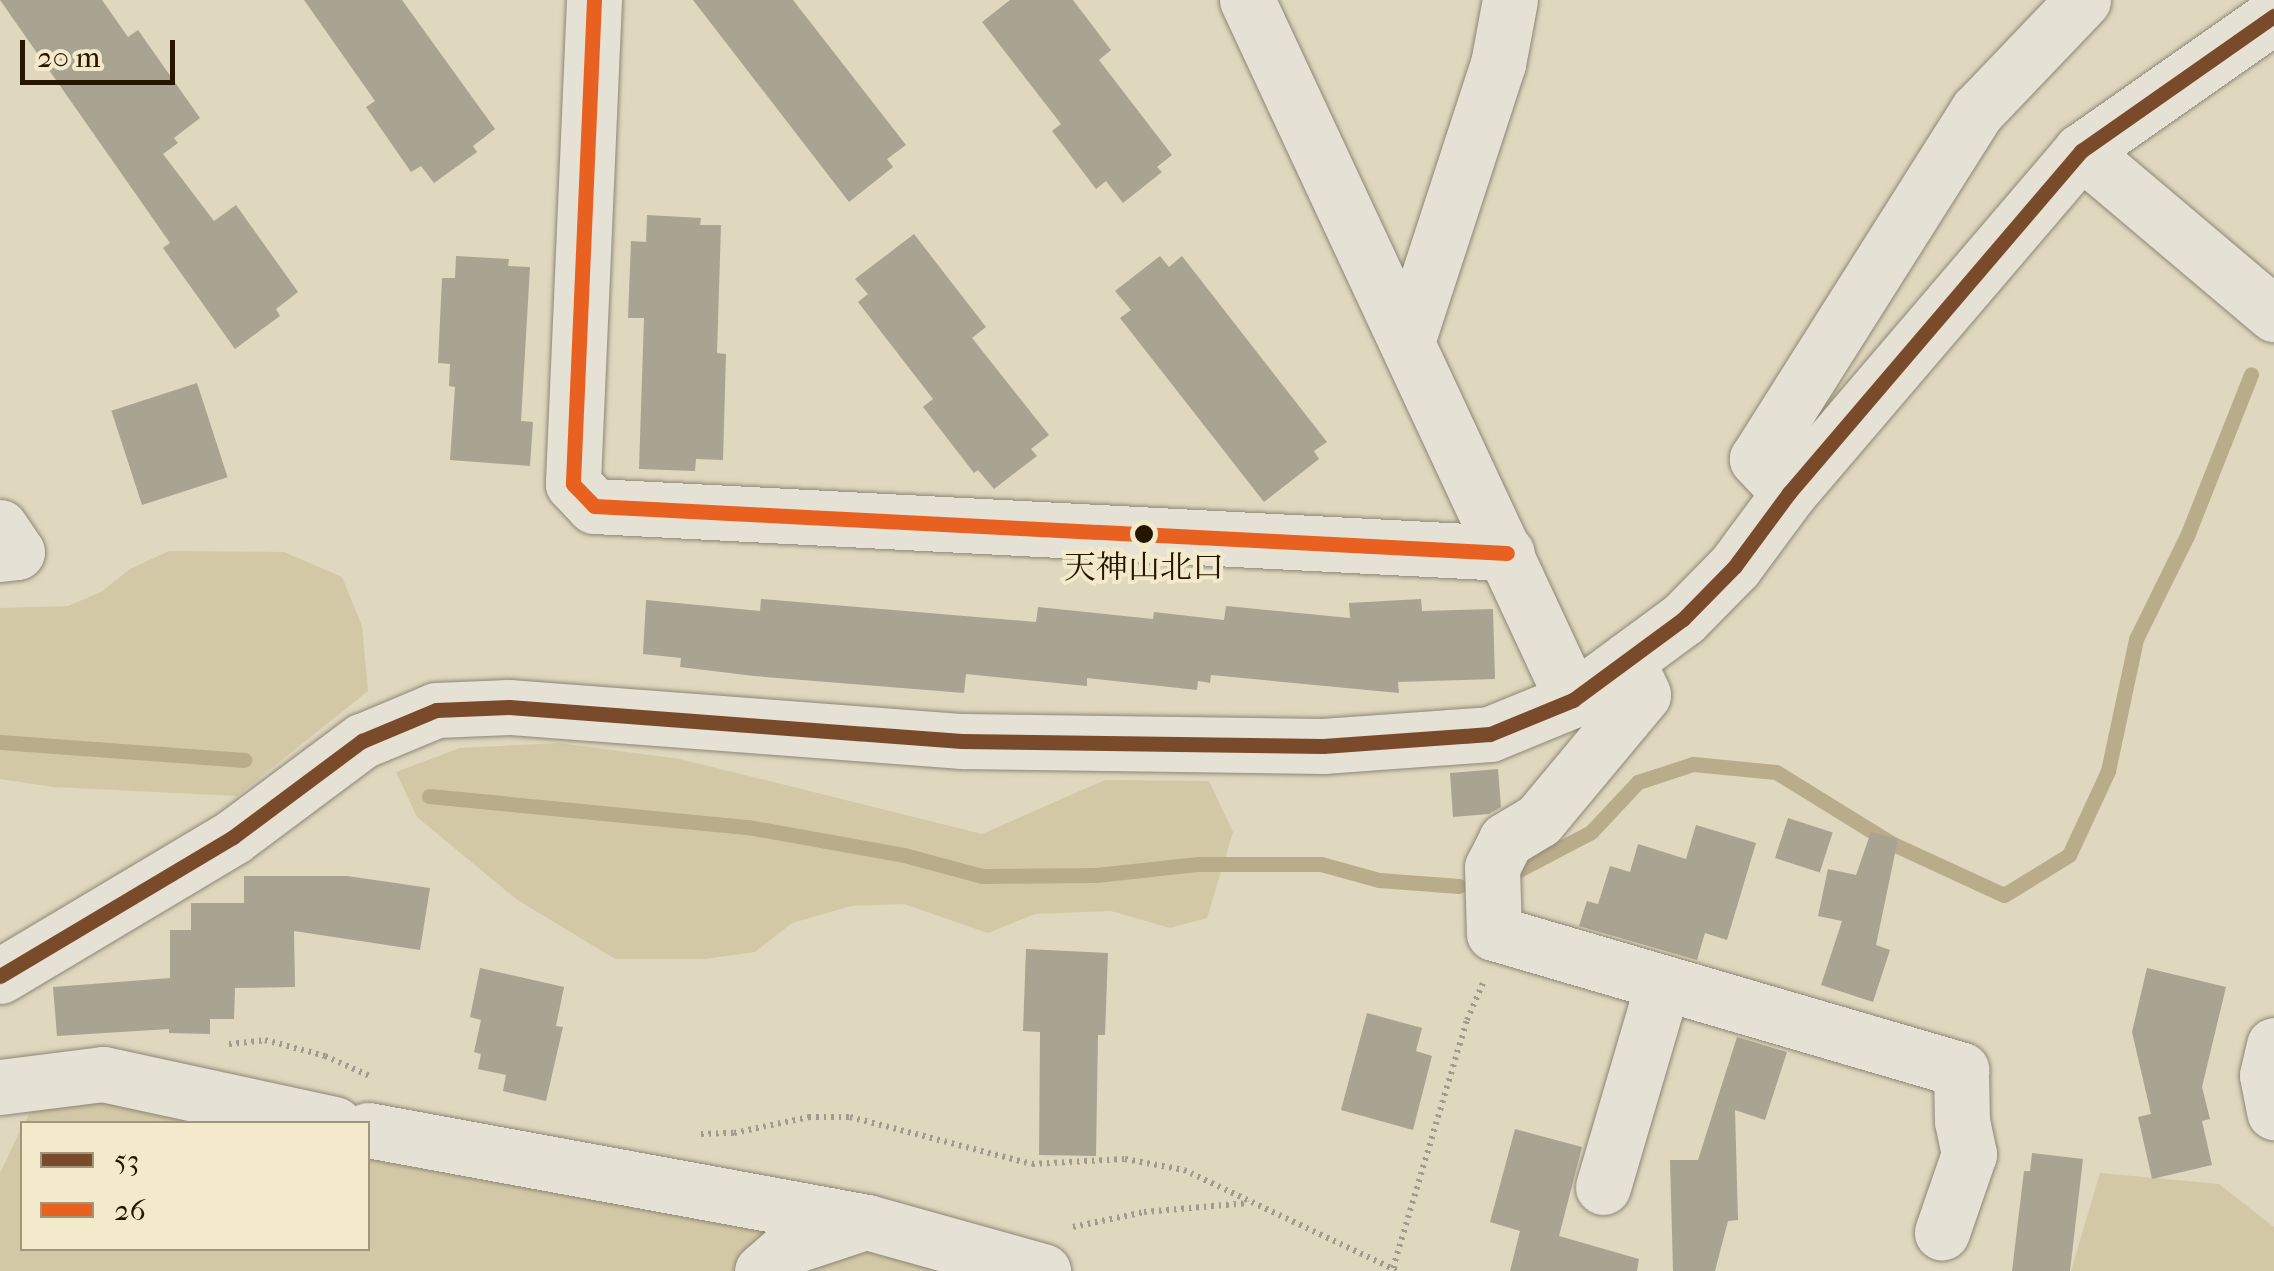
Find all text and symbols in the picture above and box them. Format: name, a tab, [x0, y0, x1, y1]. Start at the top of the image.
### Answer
scale bar	[25, 20, 180, 82]
text: 20 m	[37, 40, 100, 75]
marker: 天神山北口	[1134, 524, 1154, 544]
place label: 天神山北口	[1064, 549, 1224, 587]
legend	[20, 1121, 370, 1251]
text: 53	[114, 1143, 139, 1178]
text: 26	[114, 1193, 146, 1228]

